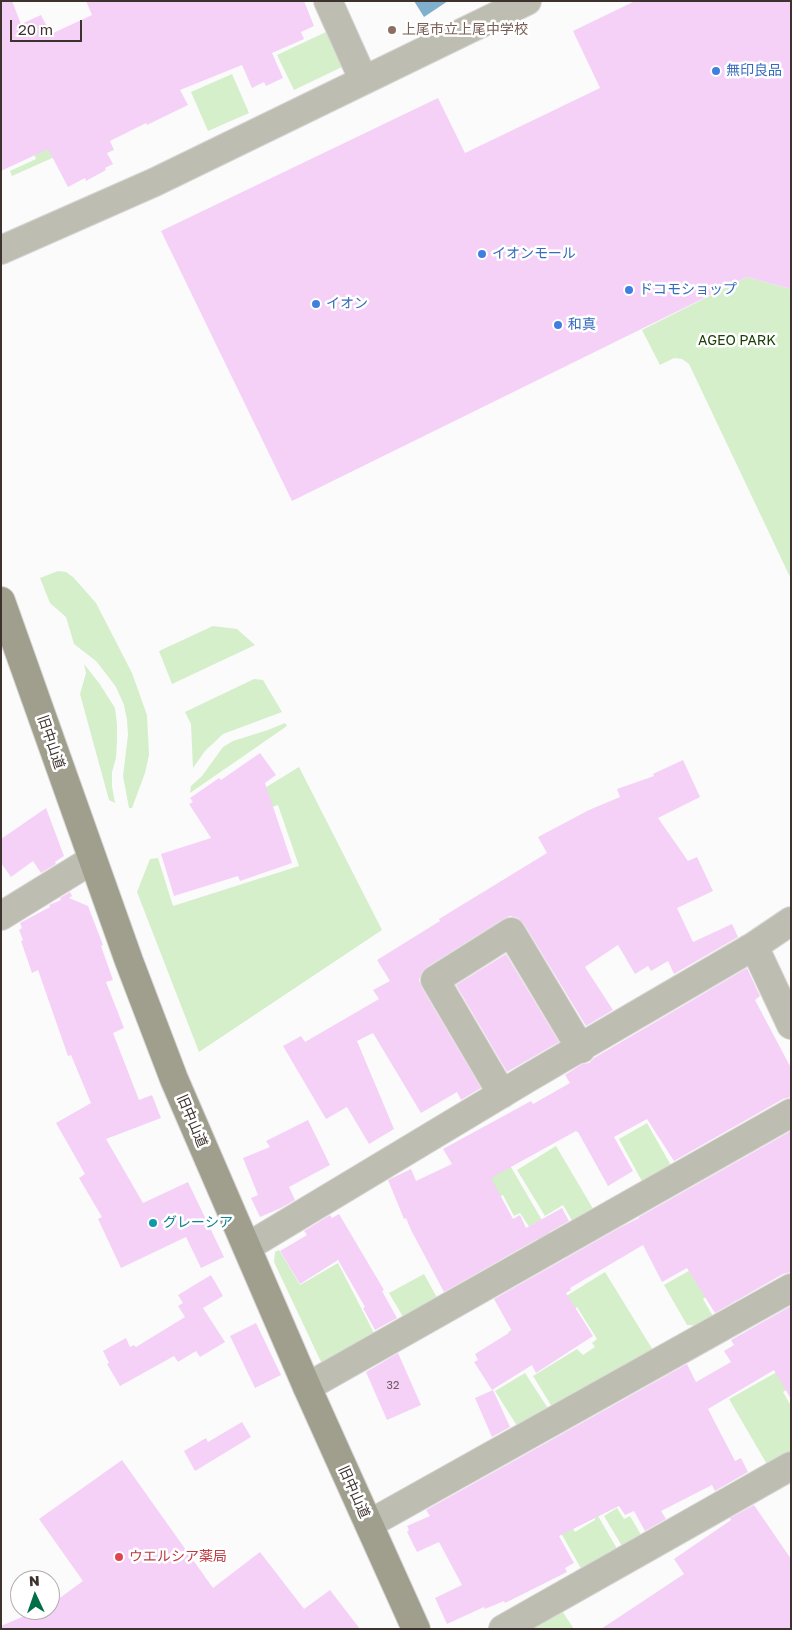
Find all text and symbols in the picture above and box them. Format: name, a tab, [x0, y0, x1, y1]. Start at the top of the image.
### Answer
scale bar	[12, 10, 85, 42]
text: 20 m	[18, 20, 53, 38]
place label: 上尾市立上尾中学校	[402, 22, 528, 38]
marker: 上尾市立上尾中学校	[386, 24, 398, 36]
place label: 無印良品	[726, 63, 782, 79]
marker: 無印良品	[710, 65, 722, 77]
place label: イオンモール	[492, 246, 576, 262]
marker: イオンモール	[476, 248, 488, 260]
place label: ドコモショップ	[639, 282, 737, 298]
marker: ドコモショップ	[623, 284, 635, 296]
place label: イオン	[326, 296, 368, 312]
marker: イオン	[310, 298, 322, 310]
place label: 和真	[568, 317, 596, 333]
marker: 和真	[552, 319, 564, 331]
park label: AGEO PARK	[698, 333, 776, 349]
street label: 旧中山道	[34, 713, 68, 771]
street label: 旧中山道	[173, 1092, 211, 1150]
place label: グレーシア	[163, 1215, 233, 1231]
marker: グレーシア	[147, 1217, 159, 1229]
house number: 32	[387, 1379, 399, 1393]
street label: 旧中山道	[335, 1463, 373, 1521]
place label: ウエルシア薬局	[129, 1549, 227, 1565]
marker: ウエルシア薬局	[113, 1551, 125, 1563]
north arrow	[10, 1570, 60, 1620]
text: N	[28, 1572, 40, 1589]

